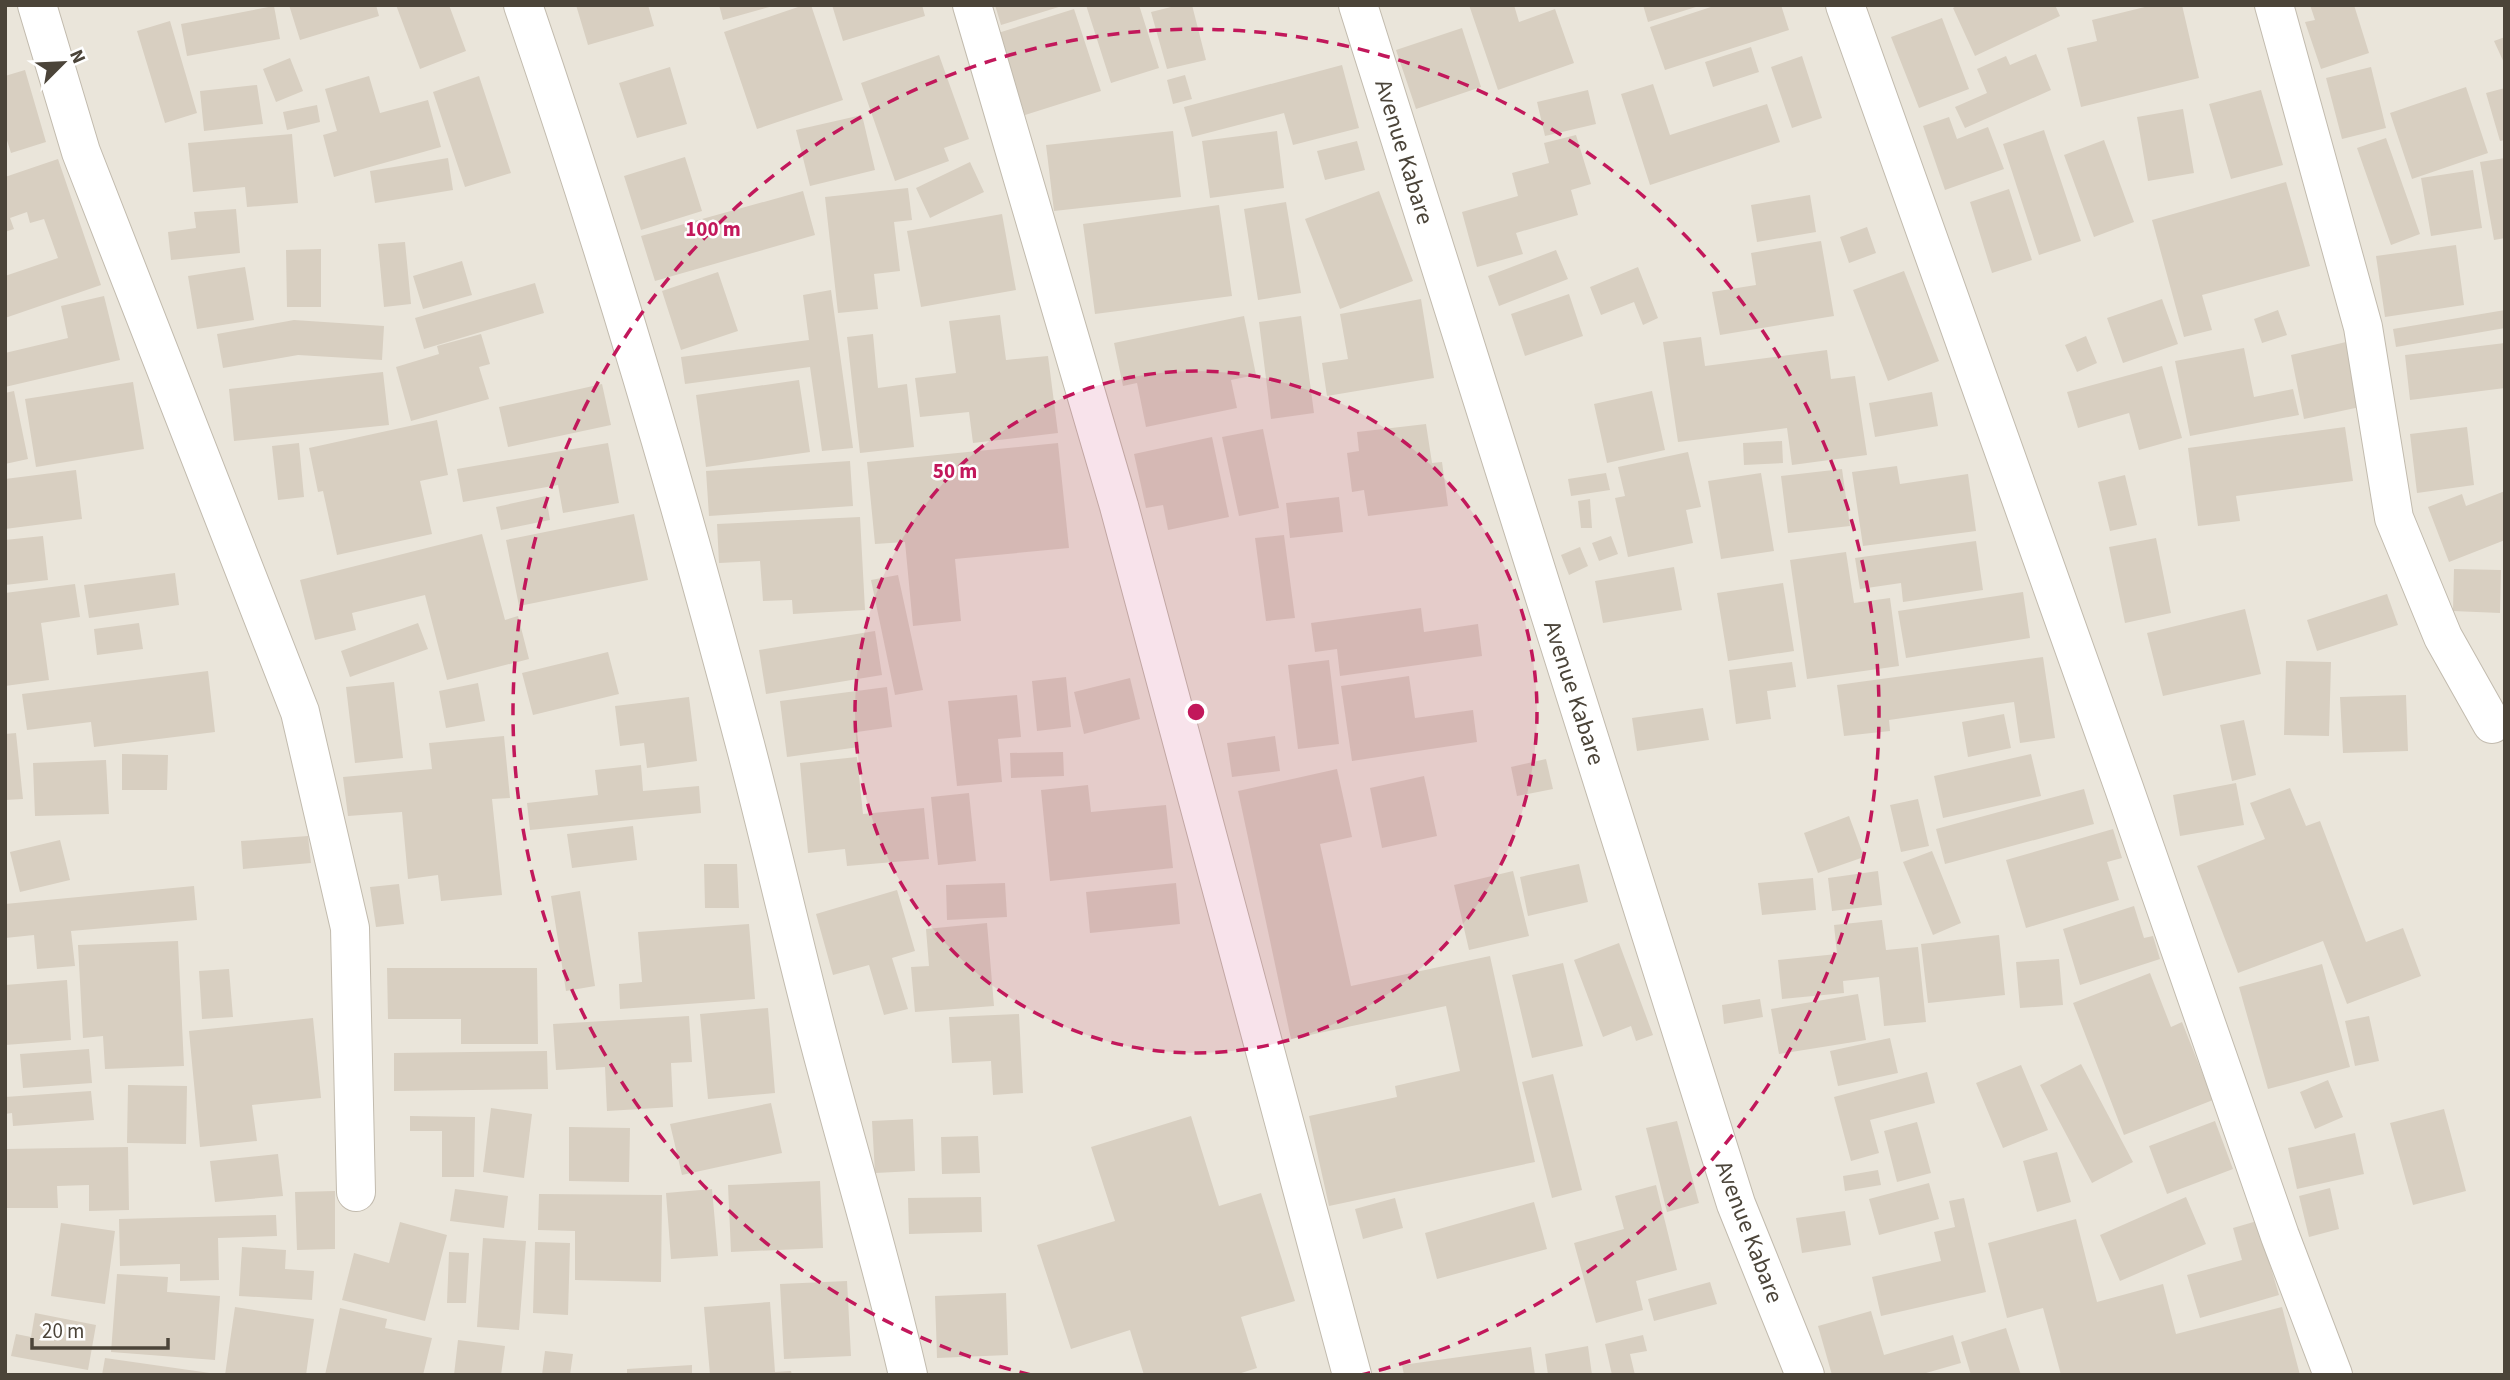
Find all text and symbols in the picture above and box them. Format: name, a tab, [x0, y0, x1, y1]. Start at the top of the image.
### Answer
north arrow	[28, 28, 98, 98]
text: N	[62, 45, 92, 68]
street label: Avenue Kabare	[1365, 75, 1443, 229]
text: 100 m	[685, 214, 741, 244]
text: 50 m	[933, 456, 977, 486]
street label: Avenue Kabare	[1534, 616, 1614, 770]
centre of rings	[1184, 700, 1208, 724]
street label: Avenue Kabare	[1706, 1156, 1792, 1308]
scale bar	[32, 1306, 168, 1350]
text: 20 m	[42, 1316, 84, 1346]

